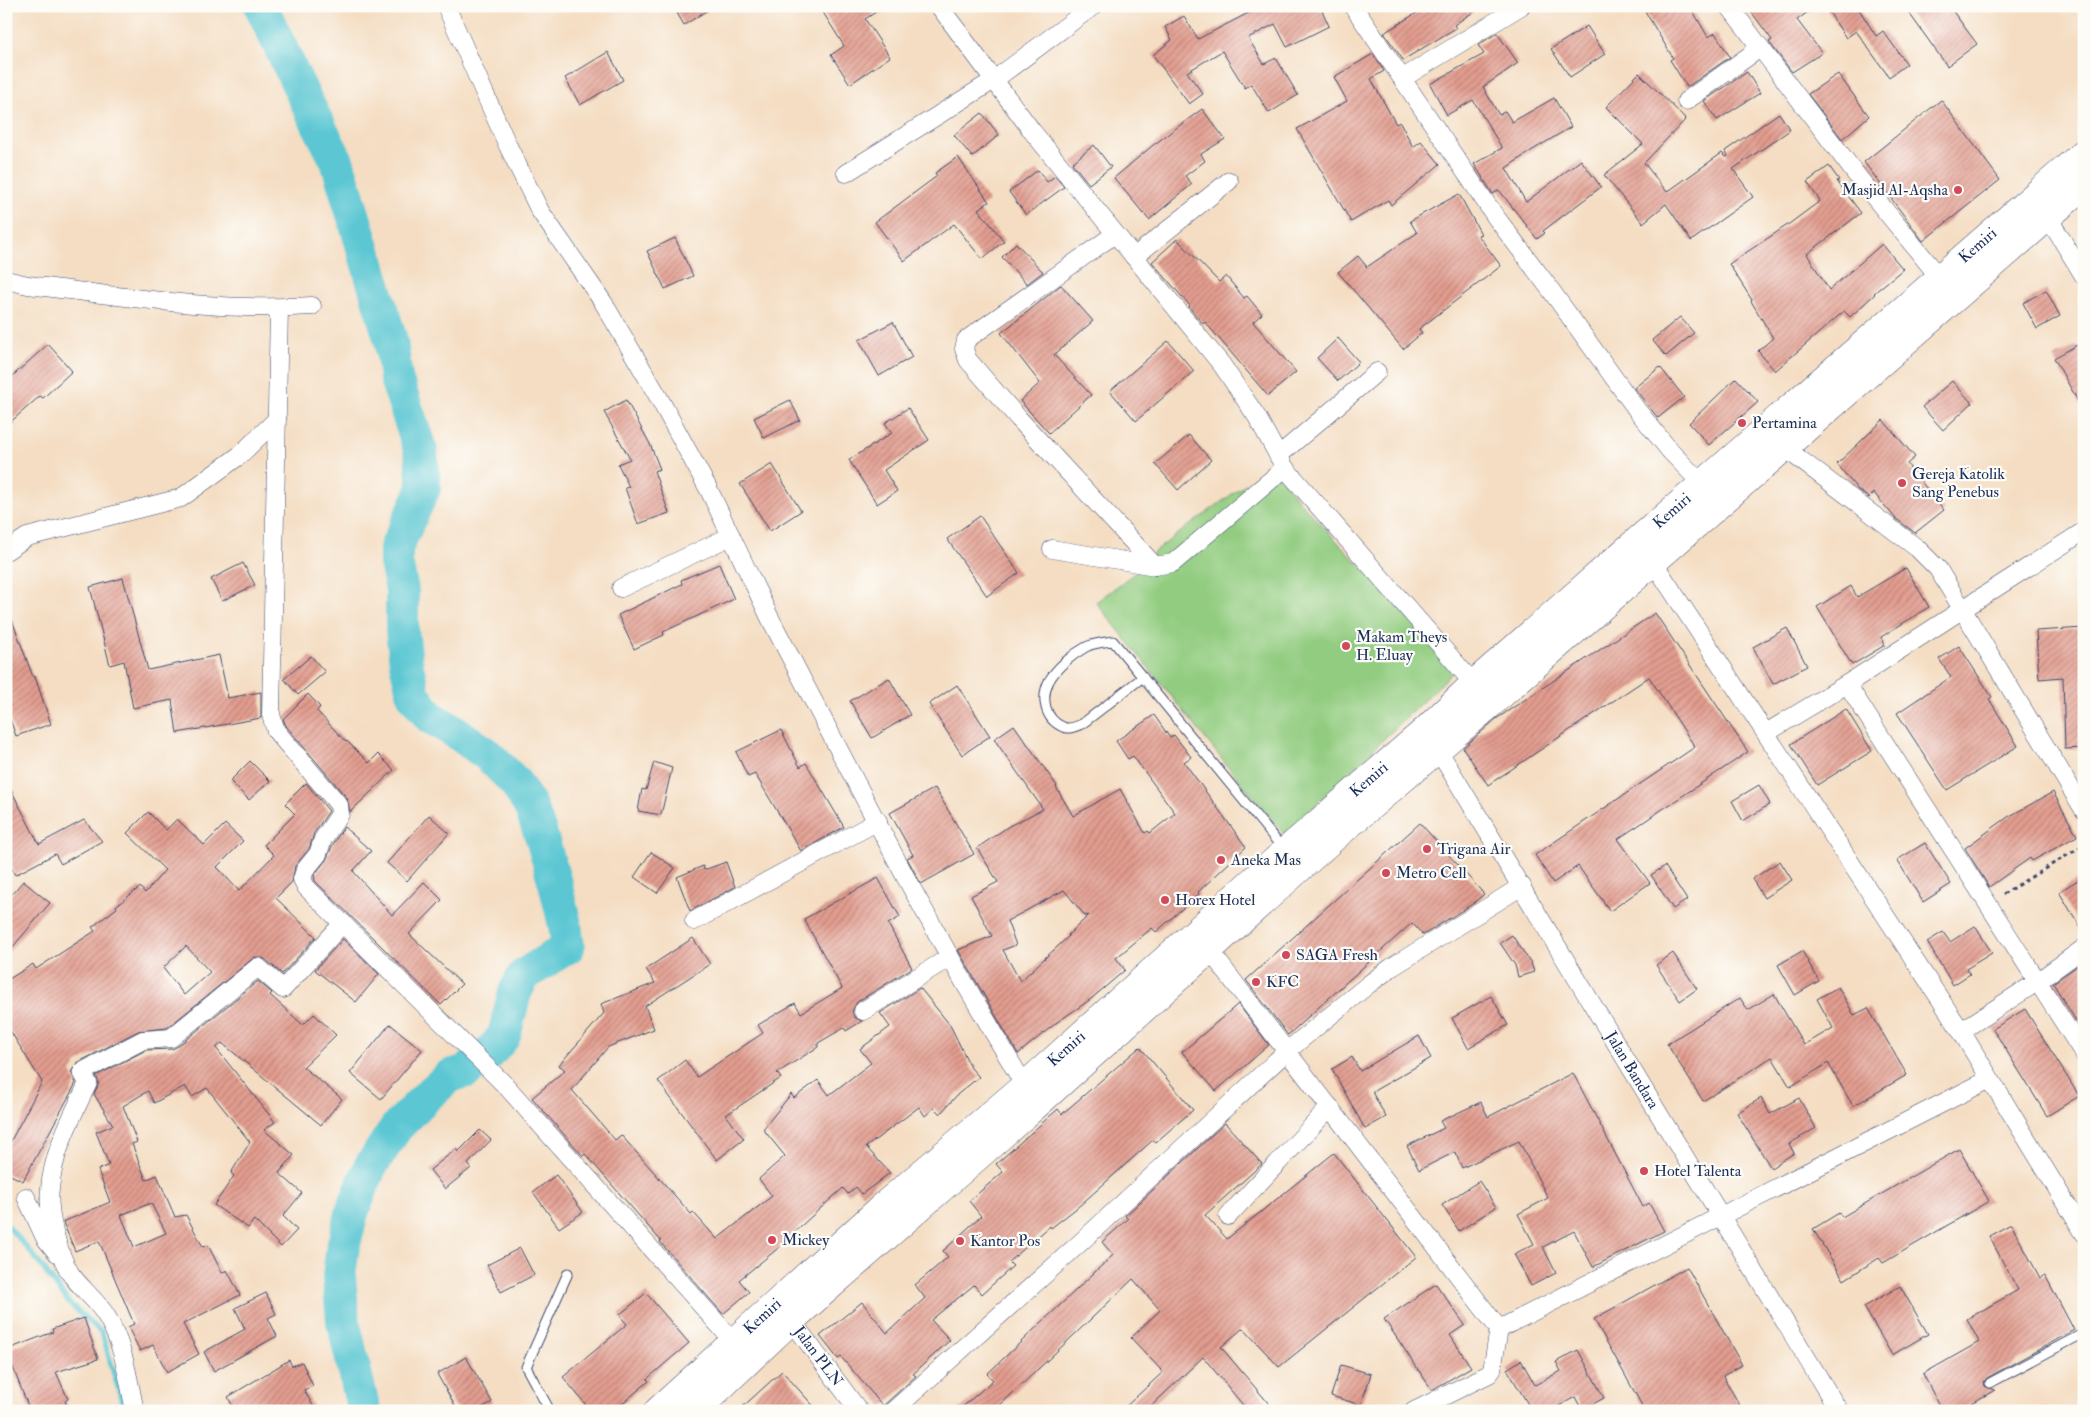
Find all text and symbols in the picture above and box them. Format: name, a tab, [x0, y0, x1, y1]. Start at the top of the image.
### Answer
place label: Masjid Al-Aqsha	[1842, 180, 1948, 200]
marker: Masjid Al-Aqsha	[1952, 184, 1964, 196]
street label: Kemiri	[1954, 223, 2001, 267]
place label: Pertamina	[1752, 413, 1817, 433]
marker: Pertamina	[1736, 417, 1748, 429]
place label: Gereja Katolik Sang Penebus	[1912, 464, 2005, 502]
marker: Gereja Katolik Sang Penebus	[1896, 477, 1908, 489]
street label: Kemiri	[1649, 489, 1695, 533]
place label: Makam Theys H. Eluay	[1356, 627, 1447, 665]
marker: Makam Theys H. Eluay	[1340, 640, 1352, 652]
street label: Kemiri	[1345, 757, 1392, 802]
place label: Trigana Air	[1437, 839, 1510, 859]
marker: Trigana Air	[1421, 843, 1433, 855]
place label: Aneka Mas	[1230, 850, 1301, 870]
marker: Aneka Mas	[1215, 854, 1227, 866]
place label: Metro Cell	[1396, 863, 1467, 883]
marker: Metro Cell	[1380, 867, 1392, 879]
place label: Horex Hotel	[1175, 890, 1255, 910]
marker: Horex Hotel	[1159, 894, 1171, 906]
place label: SAGA Fresh	[1296, 945, 1378, 965]
marker: SAGA Fresh	[1280, 949, 1292, 961]
place label: KFC	[1266, 972, 1299, 992]
marker: KFC	[1250, 976, 1262, 988]
street label: Kemiri	[1043, 1026, 1090, 1071]
street label: Jalan Bandara	[1600, 1027, 1664, 1113]
place label: Hotel Talenta	[1654, 1161, 1742, 1181]
marker: Hotel Talenta	[1638, 1165, 1650, 1177]
place label: Mickey	[782, 1230, 830, 1250]
place label: Kantor Pos	[970, 1231, 1040, 1251]
marker: Mickey	[766, 1234, 778, 1246]
marker: Kantor Pos	[954, 1235, 966, 1247]
street label: Kemiri	[739, 1294, 786, 1339]
street label: Jalan PLN	[788, 1321, 848, 1391]

